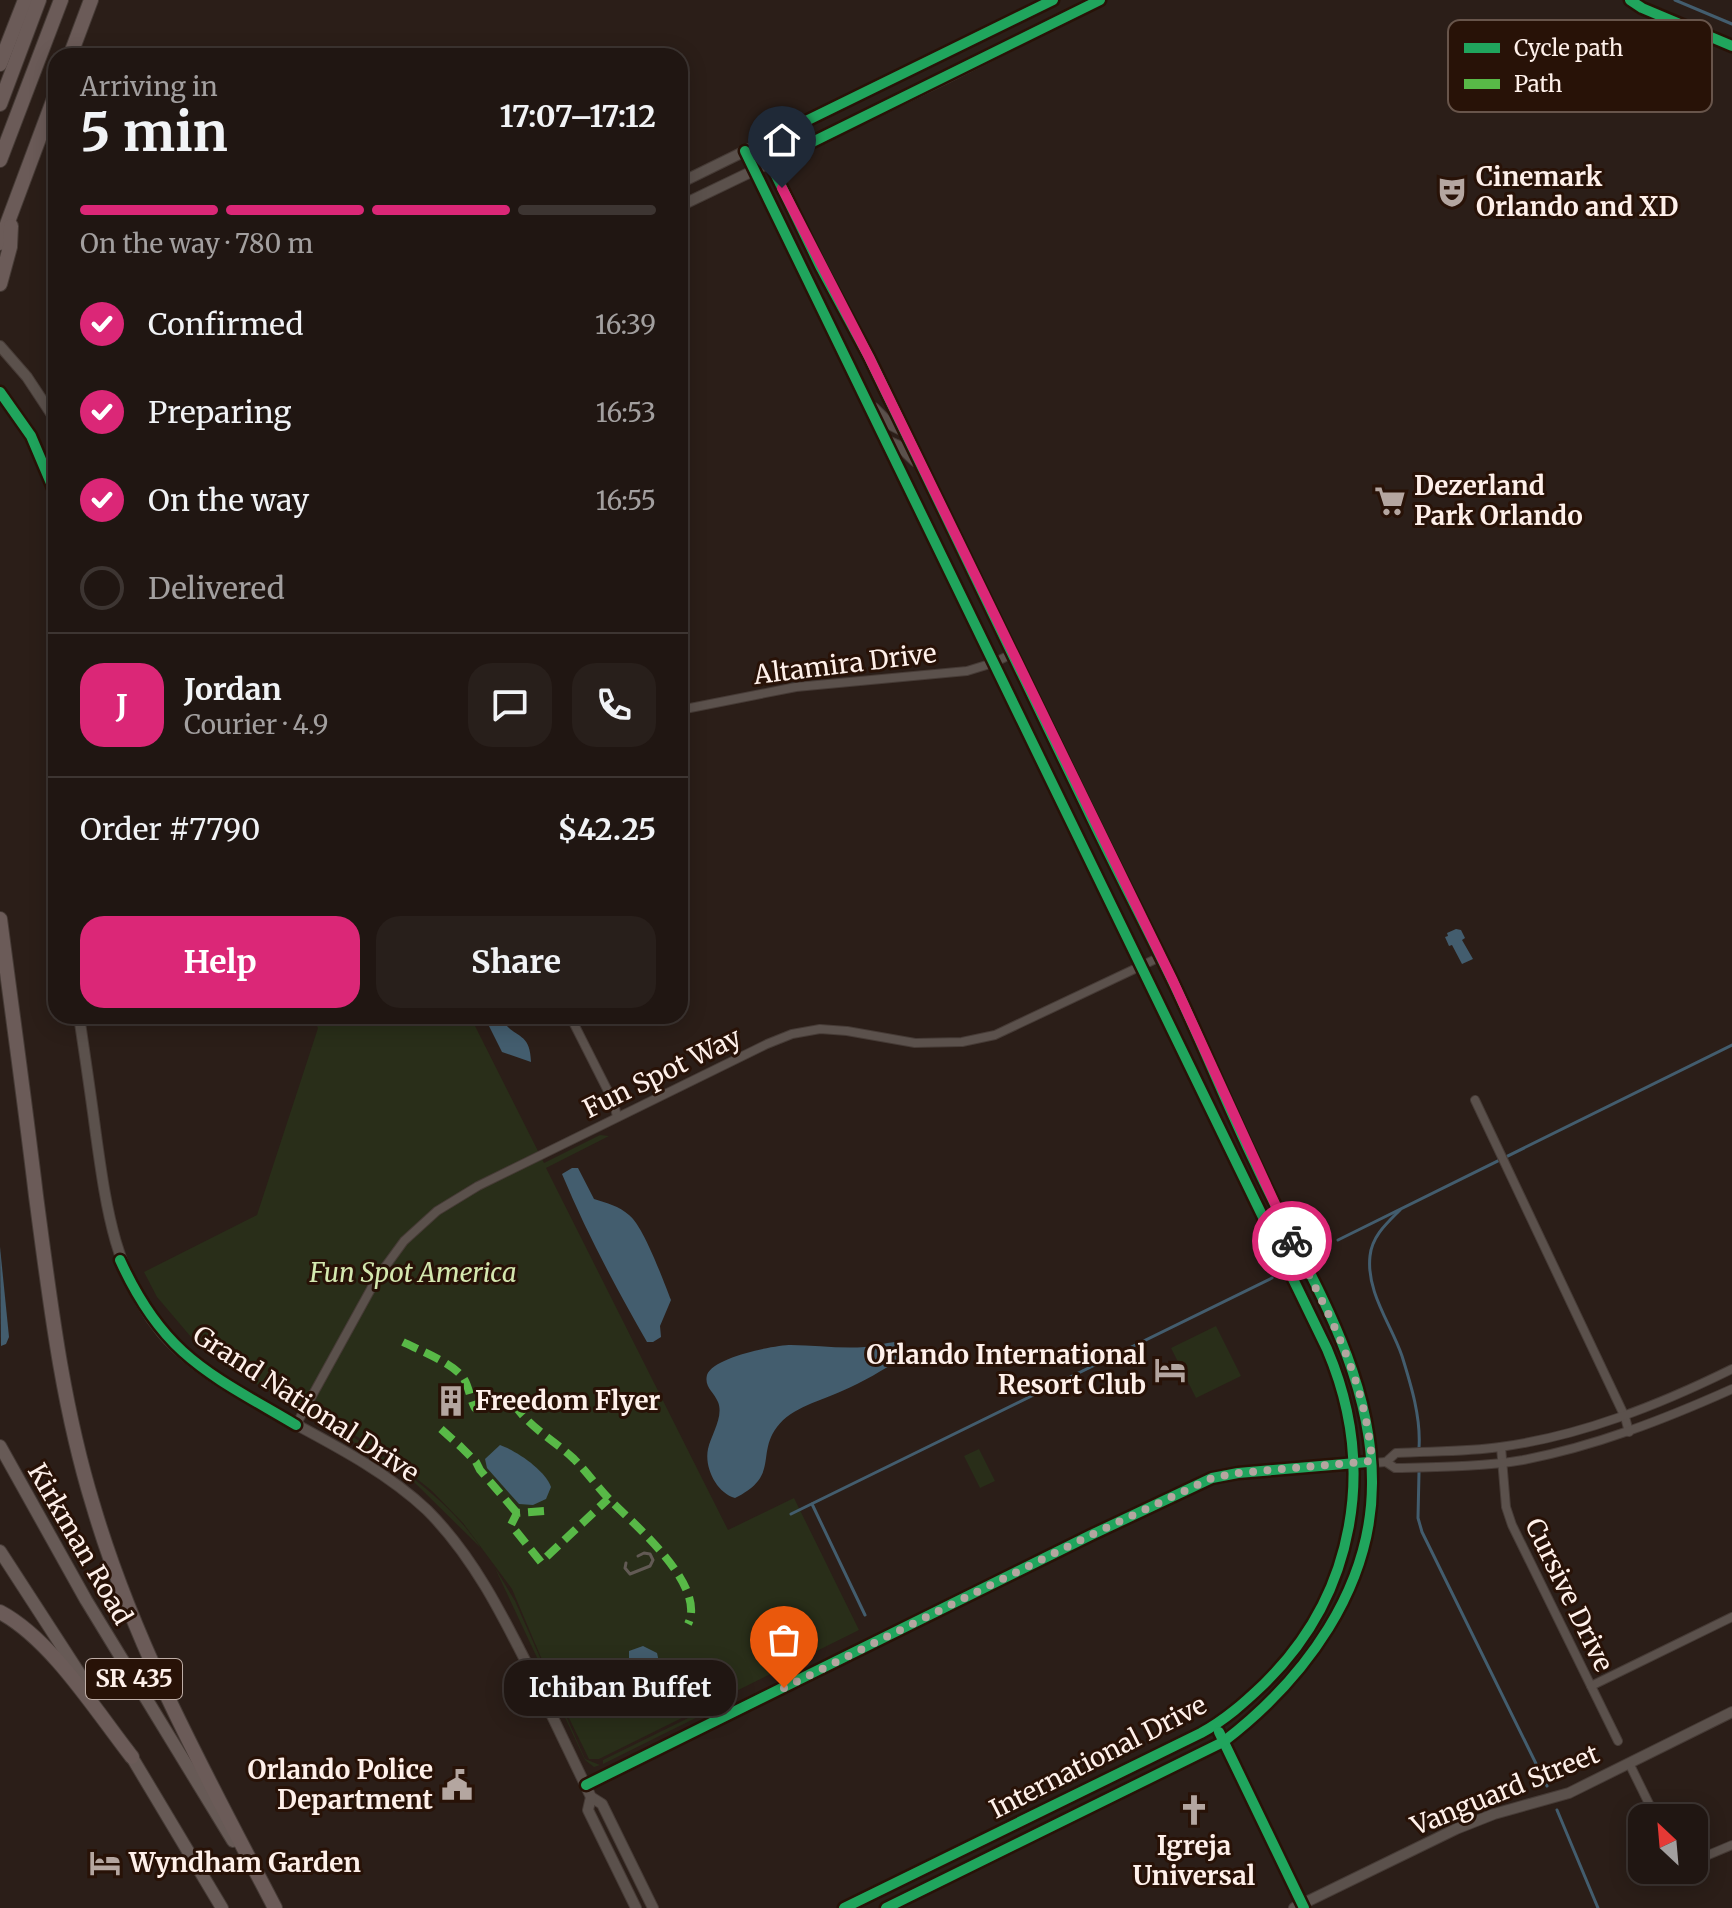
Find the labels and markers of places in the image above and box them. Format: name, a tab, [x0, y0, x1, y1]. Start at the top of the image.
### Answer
pin	[748, 106, 816, 188]
place label: Cinemark Orlando and XD	[1476, 160, 1678, 223]
theatre icon: Cinemark Orlando and XD	[1435, 175, 1469, 209]
place label: Dezerland Park Orlando	[1414, 469, 1583, 532]
supermarket icon: Dezerland Park Orlando	[1373, 484, 1407, 518]
place label: Orlando International Resort Club	[866, 1338, 1146, 1401]
hotel icon: Orlando International Resort Club	[1153, 1353, 1187, 1387]
building icon: Freedom Flyer	[434, 1384, 468, 1418]
place label: Freedom Flyer	[475, 1384, 660, 1417]
pin	[750, 1606, 818, 1688]
callout: Ichiban Buffet	[504, 1660, 736, 1716]
place label: Orlando Police Department	[247, 1753, 434, 1816]
public building icon: Orlando Police Department	[440, 1768, 474, 1802]
church icon: Igreja Universal	[1177, 1793, 1211, 1827]
place label: Igreja Universal	[1133, 1829, 1255, 1892]
hotel icon: Wyndham Garden	[88, 1846, 122, 1880]
place label: Wyndham Garden	[128, 1846, 361, 1879]

